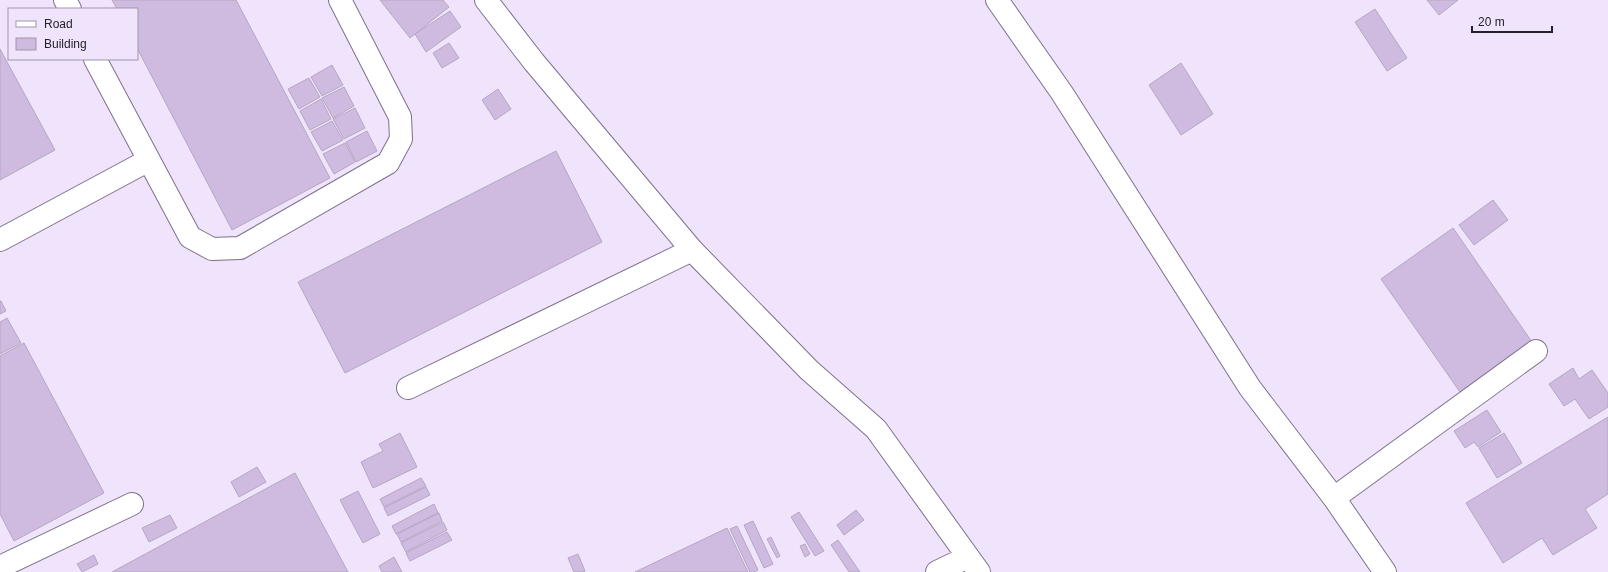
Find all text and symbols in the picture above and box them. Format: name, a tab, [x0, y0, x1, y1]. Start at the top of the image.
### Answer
legend	[8, 8, 138, 60]
scale bar	[1472, 8, 1552, 34]
text: 20 m	[1478, 15, 1505, 29]
text: Road	[44, 17, 73, 31]
text: Building	[44, 37, 87, 51]

